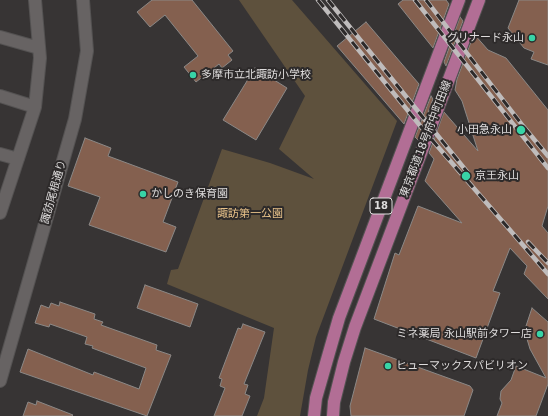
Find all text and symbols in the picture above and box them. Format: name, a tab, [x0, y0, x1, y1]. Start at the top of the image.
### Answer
place label: グリナード永山	[447, 31, 524, 45]
marker: グリナード永山	[527, 33, 537, 43]
place label: 多摩市立北諏訪小学校	[201, 68, 311, 82]
marker: 多摩市立北諏訪小学校	[188, 70, 198, 80]
street label: 東京都道18号府中町田線	[398, 79, 454, 199]
place label: 小田急永山	[457, 123, 512, 137]
marker: 小田急永山	[515, 124, 527, 136]
street label: 諏訪尾根通り	[39, 158, 69, 226]
place label: 京王永山	[475, 169, 519, 183]
marker: 京王永山	[460, 170, 472, 182]
place label: かしのき保育園	[151, 187, 228, 201]
marker: かしのき保育園	[138, 189, 148, 199]
road number: 18	[370, 198, 392, 214]
park label: 諏訪第一公園	[217, 207, 283, 221]
place label: ミネ薬局 永山駅前タワー店	[397, 327, 532, 341]
marker: ミネ薬局 永山駅前タワー店	[535, 329, 545, 339]
place label: ヒューマックスパビリオン	[396, 359, 528, 373]
marker: ヒューマックスパビリオン	[383, 361, 393, 371]

